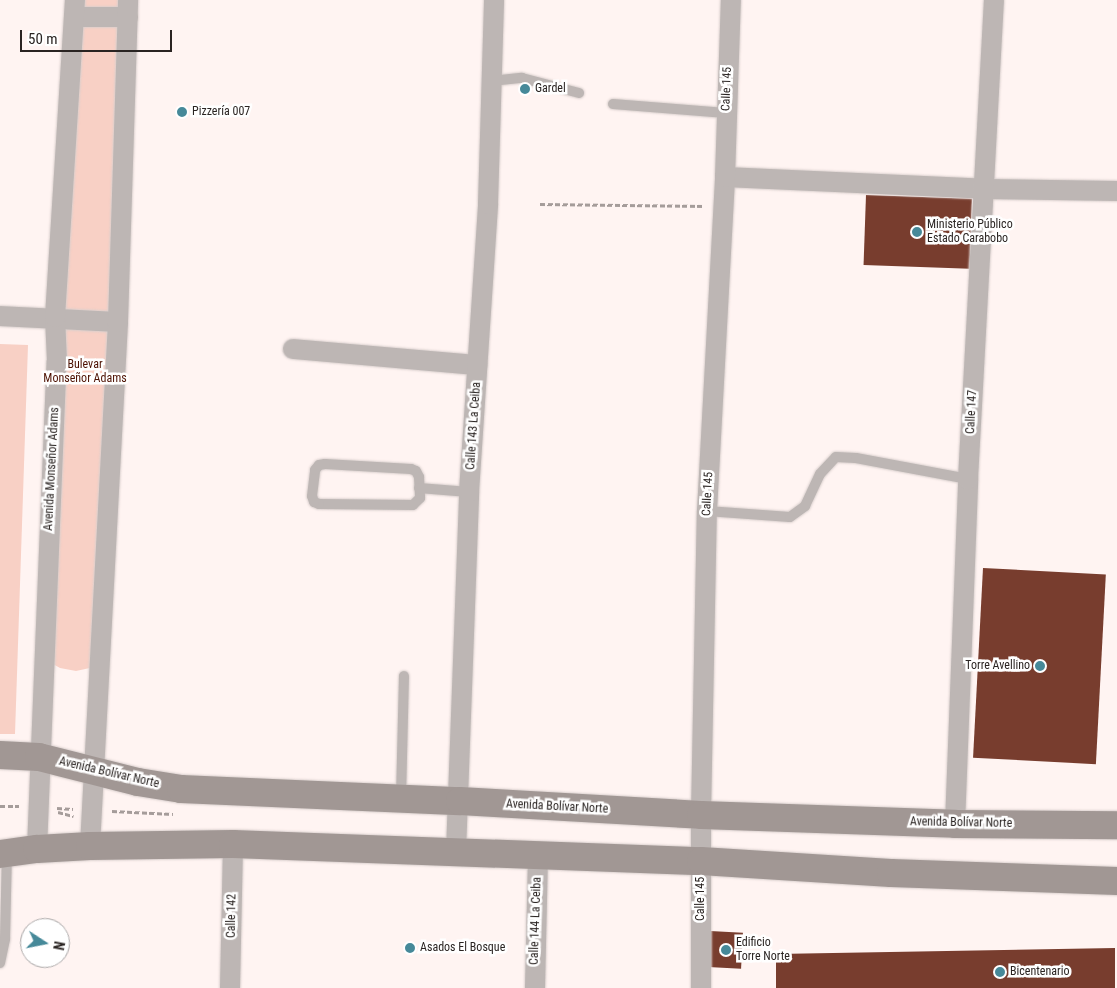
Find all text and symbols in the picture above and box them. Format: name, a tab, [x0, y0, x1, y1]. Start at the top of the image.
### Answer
scale bar	[22, 20, 175, 52]
text: 50 m	[28, 30, 58, 48]
street label: Calle 145	[719, 67, 735, 111]
place label: Gardel	[535, 82, 566, 96]
marker: Gardel	[519, 83, 531, 95]
place label: Pizzería 007	[192, 105, 250, 119]
marker: Pizzería 007	[176, 106, 188, 118]
place label: Ministerio Público Estado Carabobo	[927, 218, 1013, 246]
marker: Ministerio Público Estado Carabobo	[911, 226, 923, 238]
park label: Bulevar Monseñor Adams	[43, 358, 127, 386]
street label: Calle 143 La Ceiba	[464, 382, 484, 470]
street label: Calle 147	[964, 390, 980, 434]
street label: Avenida Monseñor Adams	[42, 407, 62, 531]
street label: Calle 145	[700, 472, 716, 516]
place label: Torre Avellino	[965, 659, 1030, 673]
marker: Torre Avellino	[1034, 660, 1046, 672]
street label: Avenida Bolívar Norte	[58, 754, 160, 792]
street label: Avenida Bolívar Norte	[506, 797, 608, 817]
street label: Avenida Bolívar Norte	[910, 815, 1012, 831]
street label: Calle 144 La Ceiba	[527, 877, 545, 965]
street label: Calle 145	[694, 877, 708, 921]
street label: Calle 142	[224, 894, 240, 938]
north arrow	[20, 918, 70, 968]
place label: Edificio Torre Norte	[736, 936, 790, 964]
text: N	[50, 940, 67, 951]
place label: Asados El Bosque	[420, 941, 505, 955]
marker: Asados El Bosque	[404, 942, 416, 954]
marker: Edificio Torre Norte	[720, 944, 732, 956]
place label: Bicentenario	[1010, 965, 1069, 979]
marker: Bicentenario	[994, 966, 1006, 978]

